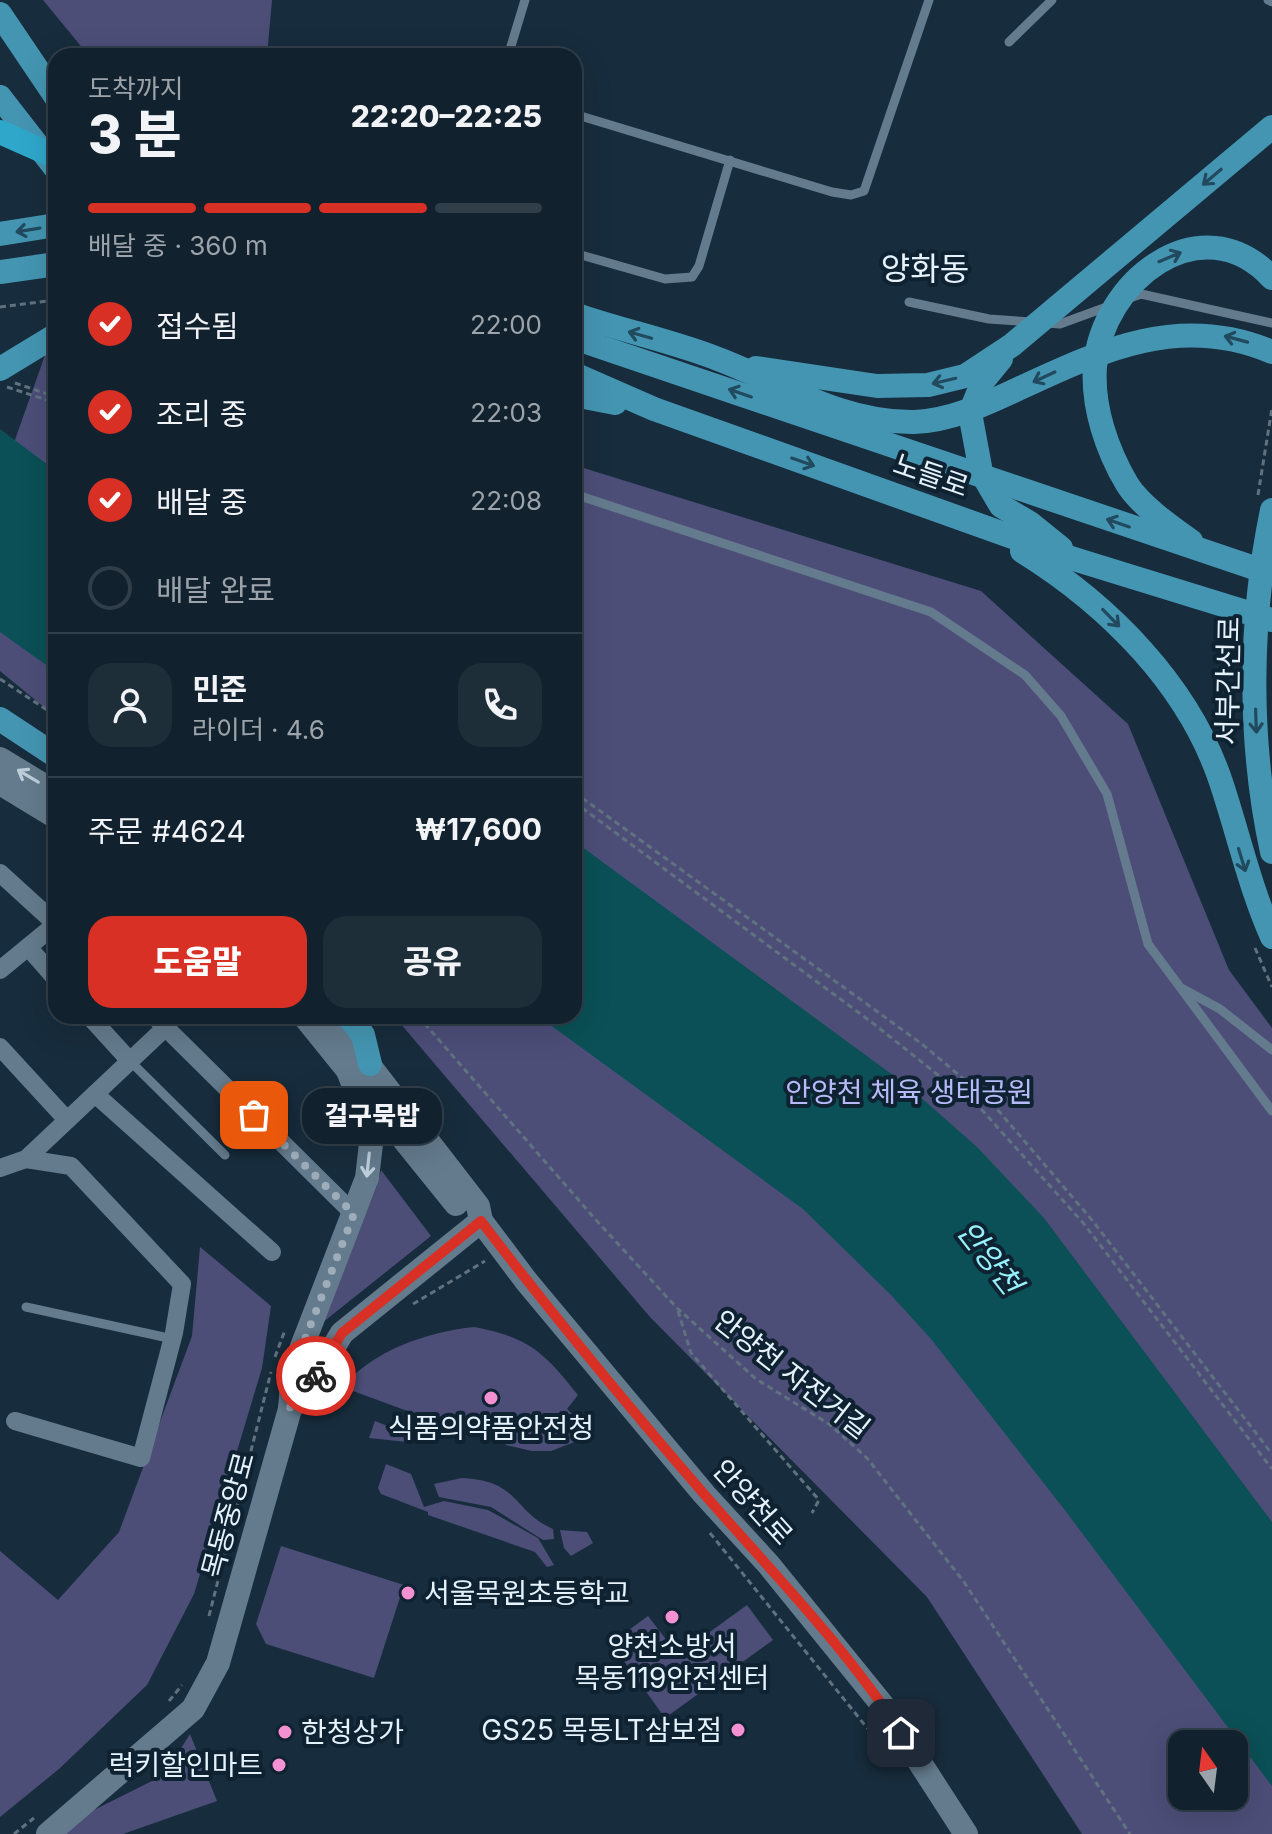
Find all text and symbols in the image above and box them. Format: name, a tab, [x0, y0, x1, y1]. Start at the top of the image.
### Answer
text: 도착까지	[88, 73, 184, 104]
text: 22:20–22:25	[351, 98, 542, 134]
text: 3 분	[88, 103, 181, 166]
one-way arrow	[1202, 168, 1223, 186]
one-way arrow	[16, 223, 41, 238]
text: 배달 중 · 360 m	[88, 230, 268, 261]
one-way arrow	[1157, 248, 1181, 263]
district label: 양화동	[881, 249, 969, 288]
icon: check	[88, 302, 132, 346]
text: 접수됨	[156, 308, 239, 344]
text: 22:00	[470, 309, 542, 340]
one-way arrow	[627, 326, 653, 341]
one-way arrow	[1223, 331, 1249, 346]
one-way arrow	[1032, 371, 1056, 386]
one-way arrow	[931, 374, 957, 389]
one-way arrow	[728, 384, 753, 399]
icon: check	[88, 390, 132, 434]
text: 조리 중	[156, 396, 247, 432]
text: 22:03	[470, 397, 542, 428]
street label: 노들로	[889, 446, 973, 504]
one-way arrow	[791, 456, 816, 471]
icon: check	[88, 478, 132, 522]
text: 배달 중	[156, 484, 247, 520]
text: 22:08	[470, 485, 542, 516]
one-way arrow	[1106, 515, 1131, 530]
text: 배달 완료	[156, 572, 275, 608]
one-way arrow	[1101, 608, 1120, 627]
street label: 서부간선로	[1210, 616, 1246, 746]
button: person	[88, 663, 172, 747]
button: phone	[458, 663, 542, 747]
text: 민준	[192, 671, 247, 707]
one-way arrow	[1248, 707, 1263, 734]
text: 라이더 · 4.6	[192, 714, 325, 745]
one-way arrow	[17, 767, 40, 783]
text: ₩17,600	[415, 811, 542, 847]
text: 주문 #4624	[88, 813, 246, 849]
one-way arrow	[1235, 846, 1250, 872]
button: 도움말	[88, 916, 307, 1008]
button: 공유	[323, 916, 542, 1008]
park label: 안양천 체육 생태공원	[785, 1075, 1033, 1109]
pin	[220, 1081, 288, 1149]
callout: 걸구묵밥	[302, 1087, 442, 1143]
icon: bag	[232, 1093, 276, 1137]
text: 걸구묵밥	[324, 1100, 420, 1131]
one-way arrow	[361, 1151, 376, 1178]
water label: 안양천	[950, 1213, 1032, 1303]
street label: 안양천 자전거길	[707, 1303, 877, 1445]
courier	[276, 1336, 356, 1416]
icon: bike	[294, 1354, 338, 1398]
marker: 식품의약품안전청	[482, 1389, 500, 1407]
place label: 식품의약품안전청	[388, 1411, 594, 1445]
street label: 목동중앙로	[195, 1448, 261, 1582]
street label: 안양천로	[706, 1452, 800, 1552]
place label: 서울목원초등학교	[424, 1576, 630, 1610]
marker: 서울목원초등학교	[399, 1584, 417, 1602]
marker: 양천소방서 목동119안전센터	[663, 1608, 681, 1626]
place label: 양천소방서 목동119안전센터	[575, 1629, 769, 1695]
pin	[867, 1699, 935, 1767]
icon: home	[879, 1711, 923, 1755]
place label: GS25 목동LT삼보점	[481, 1713, 722, 1747]
place label: 한청상가	[301, 1715, 404, 1749]
marker: GS25 목동LT삼보점	[729, 1721, 747, 1739]
marker: 한청상가	[276, 1723, 294, 1741]
north arrow	[1168, 1730, 1248, 1810]
map controls	[1168, 1730, 1248, 1810]
place label: 럭키할인마트	[108, 1748, 263, 1782]
marker: 럭키할인마트	[270, 1756, 288, 1774]

